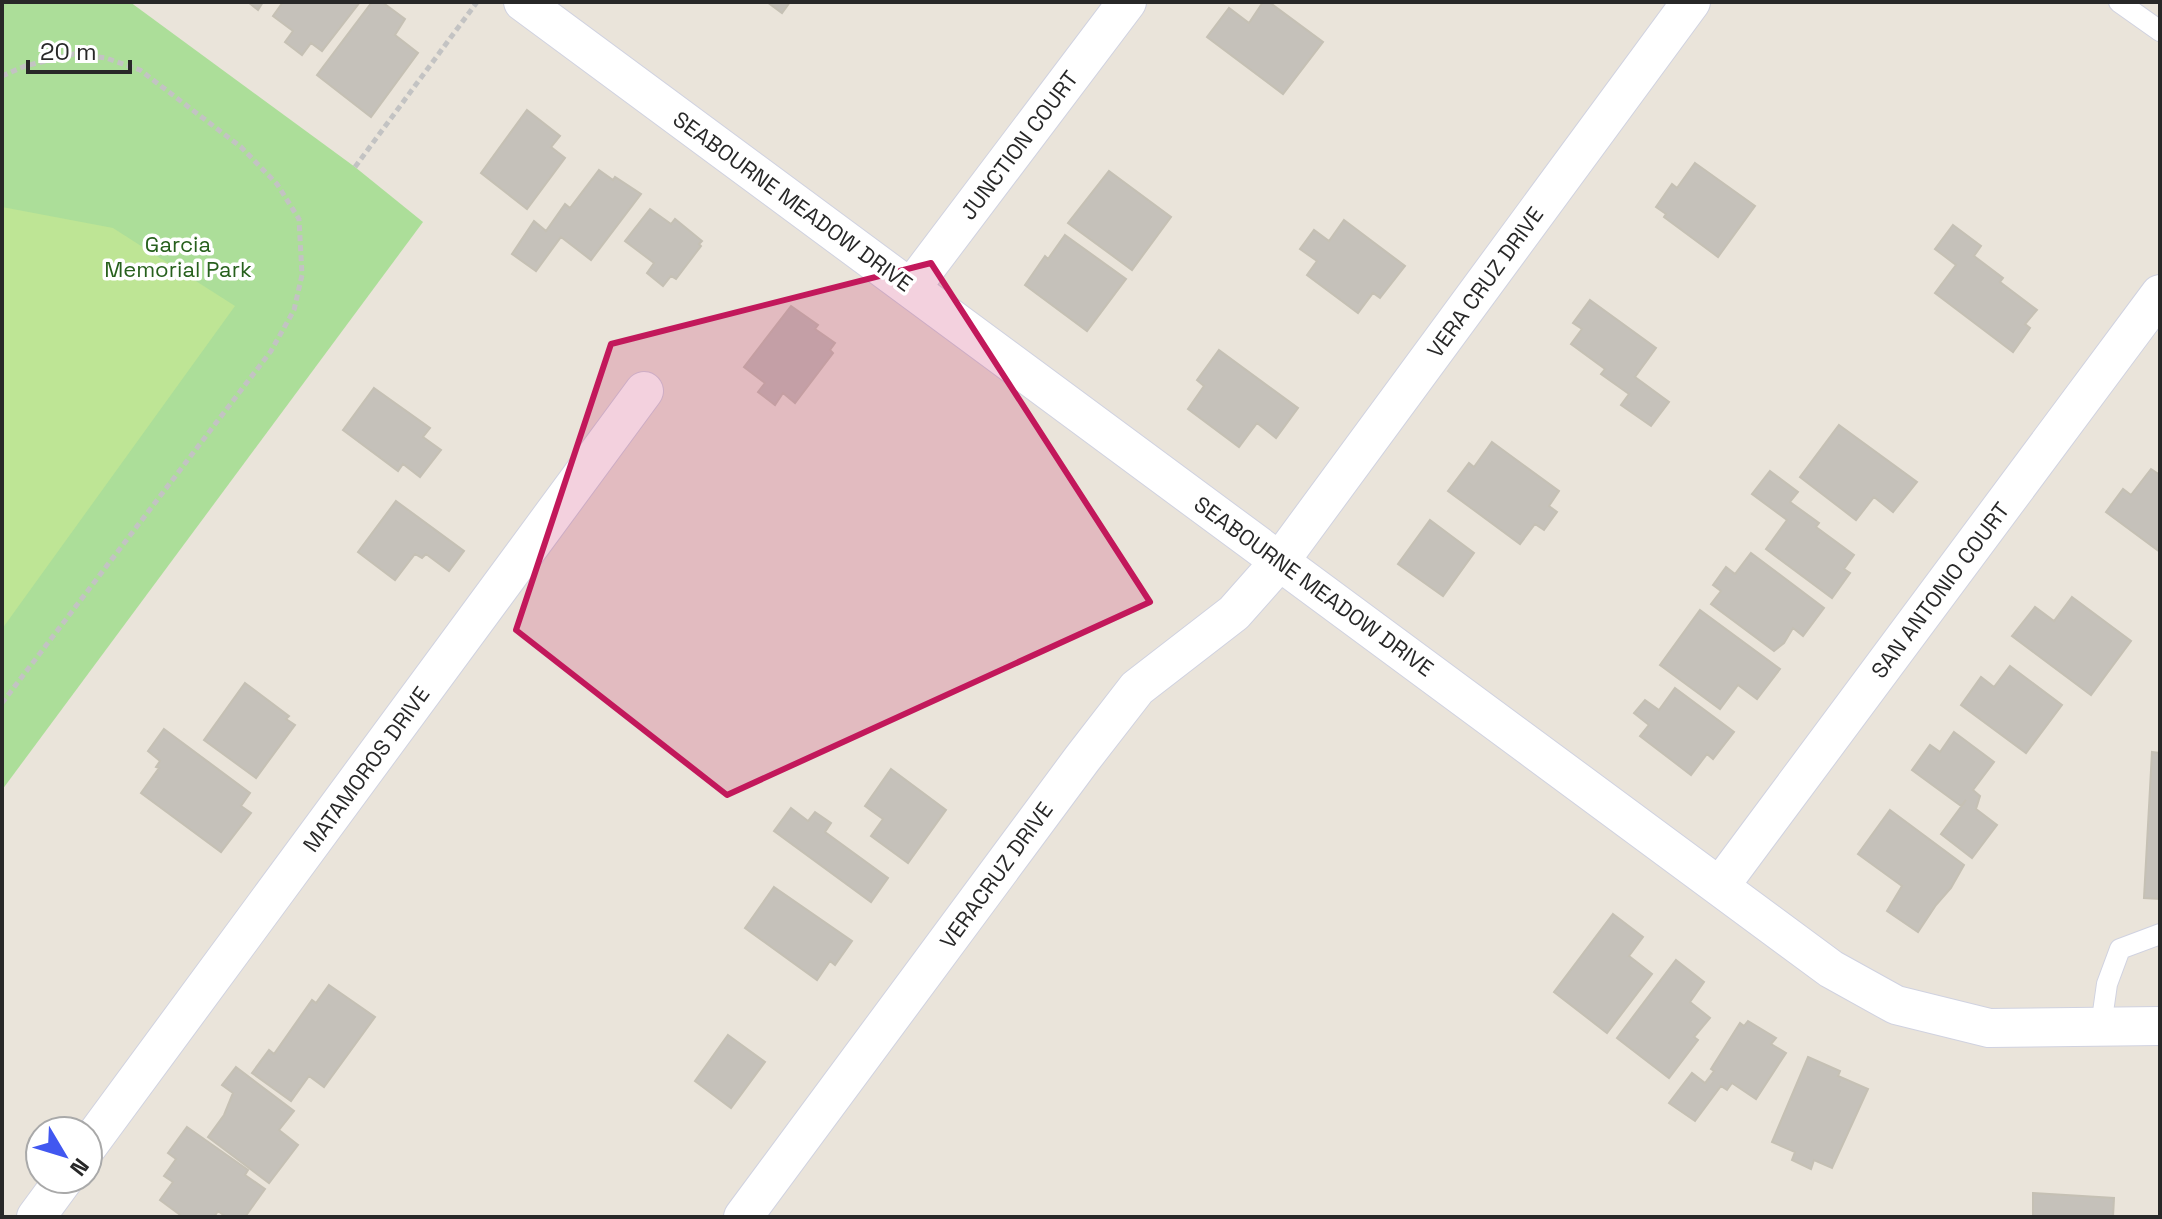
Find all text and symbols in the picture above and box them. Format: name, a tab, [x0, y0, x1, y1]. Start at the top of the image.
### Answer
scale bar	[28, 24, 130, 74]
text: 20 m	[40, 36, 97, 67]
street label: JUNCTION COURT	[954, 65, 1084, 225]
street label: SEABOURNE MEADOW DRIVE	[668, 105, 918, 297]
street label: VERA CRUZ DRIVE	[1421, 201, 1549, 363]
park label: Garcia Memorial Park	[104, 230, 252, 283]
street label: SEABOURNE MEADOW DRIVE	[1189, 490, 1439, 682]
street label: SAN ANTONIO COURT	[1865, 496, 2015, 684]
street label: MATAMOROS DRIVE	[297, 681, 435, 857]
street label: VERACRUZ DRIVE	[933, 796, 1059, 954]
north arrow	[24, 1115, 104, 1195]
text: N	[64, 1153, 95, 1182]

